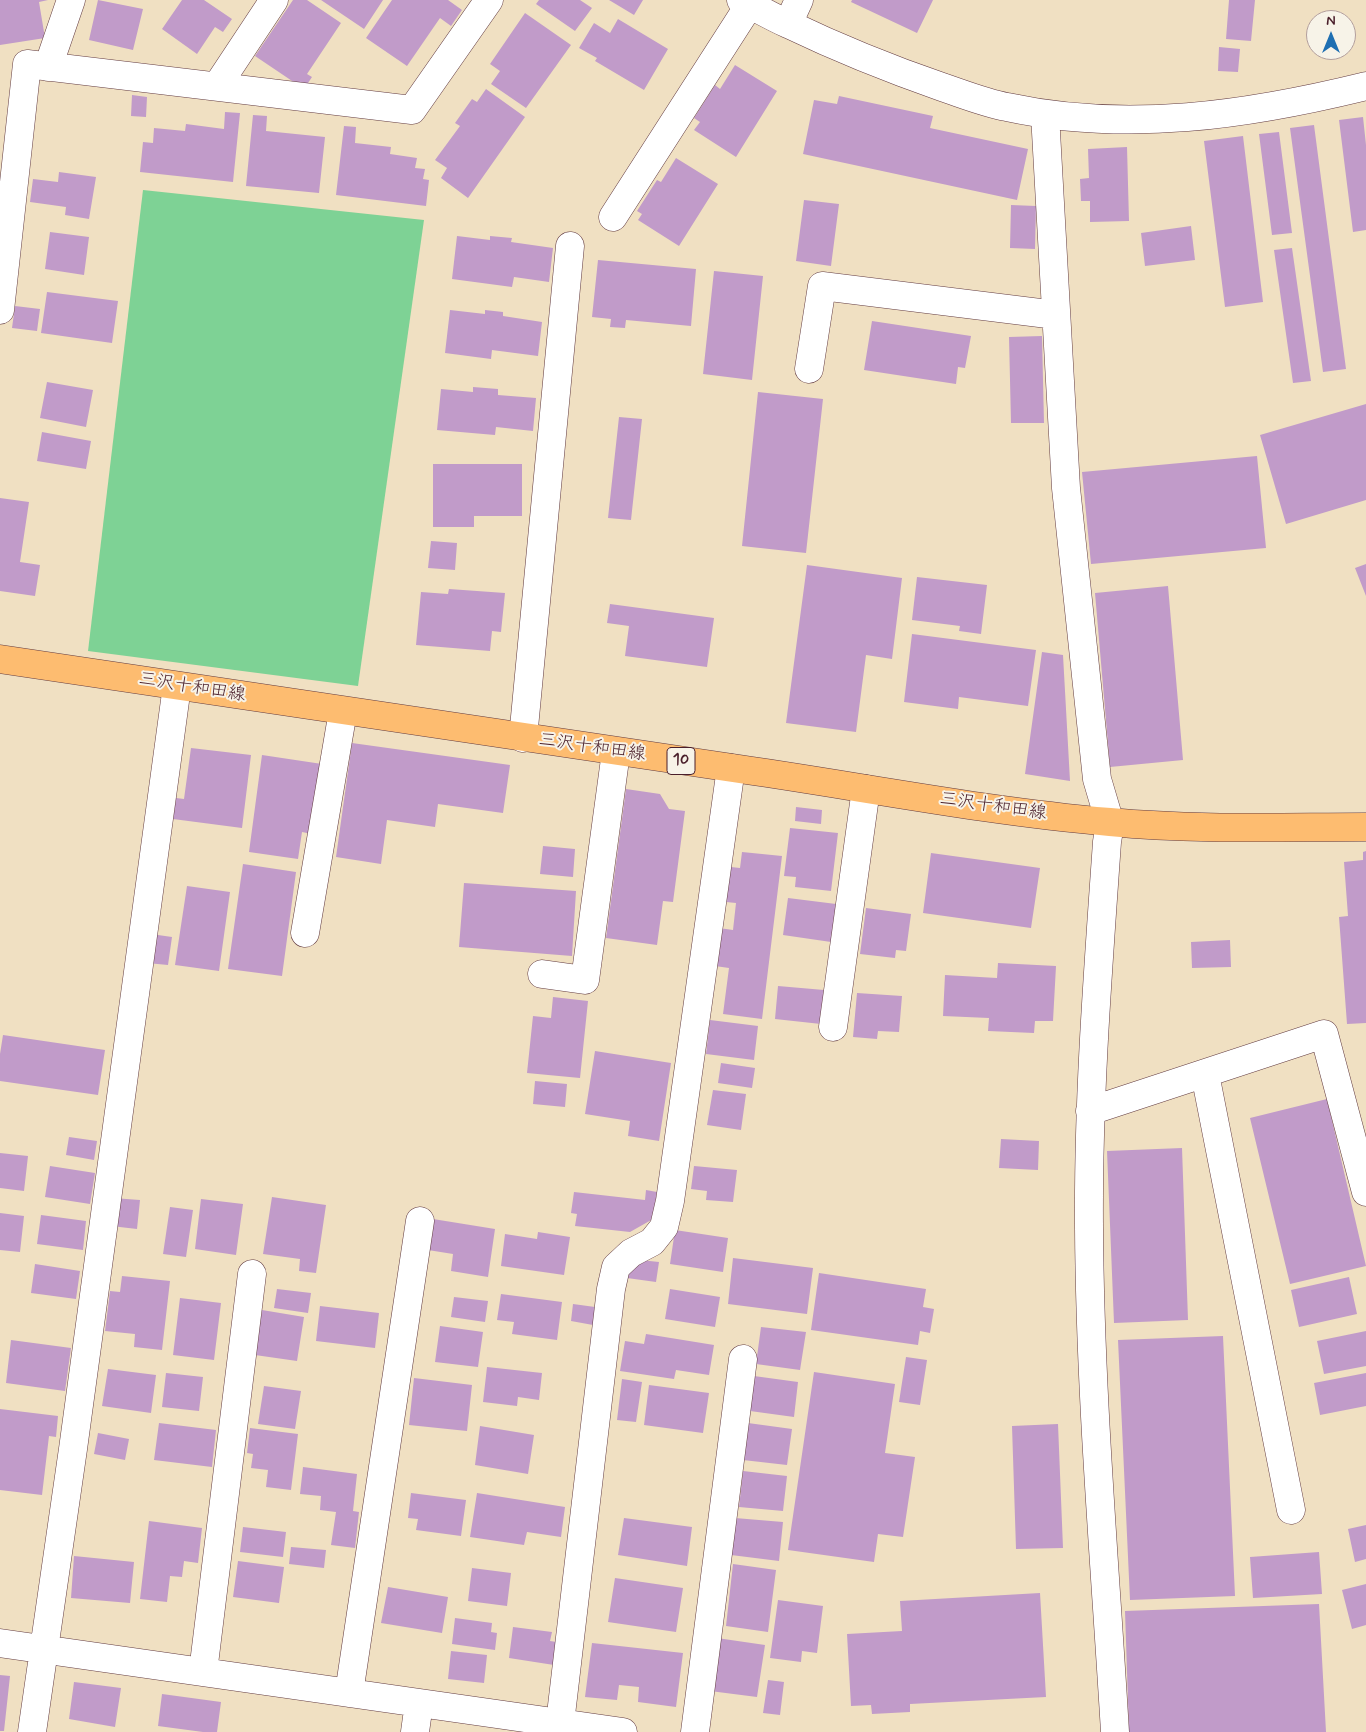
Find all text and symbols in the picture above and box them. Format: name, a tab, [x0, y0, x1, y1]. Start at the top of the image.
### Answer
north arrow	[1306, 10, 1356, 60]
text: N	[1326, 12, 1336, 30]
street label: 三沢十和田線	[137, 669, 247, 707]
street label: 三沢十和田線	[537, 730, 647, 766]
road number: 10	[667, 748, 695, 774]
street label: 三沢十和田線	[938, 789, 1048, 825]

